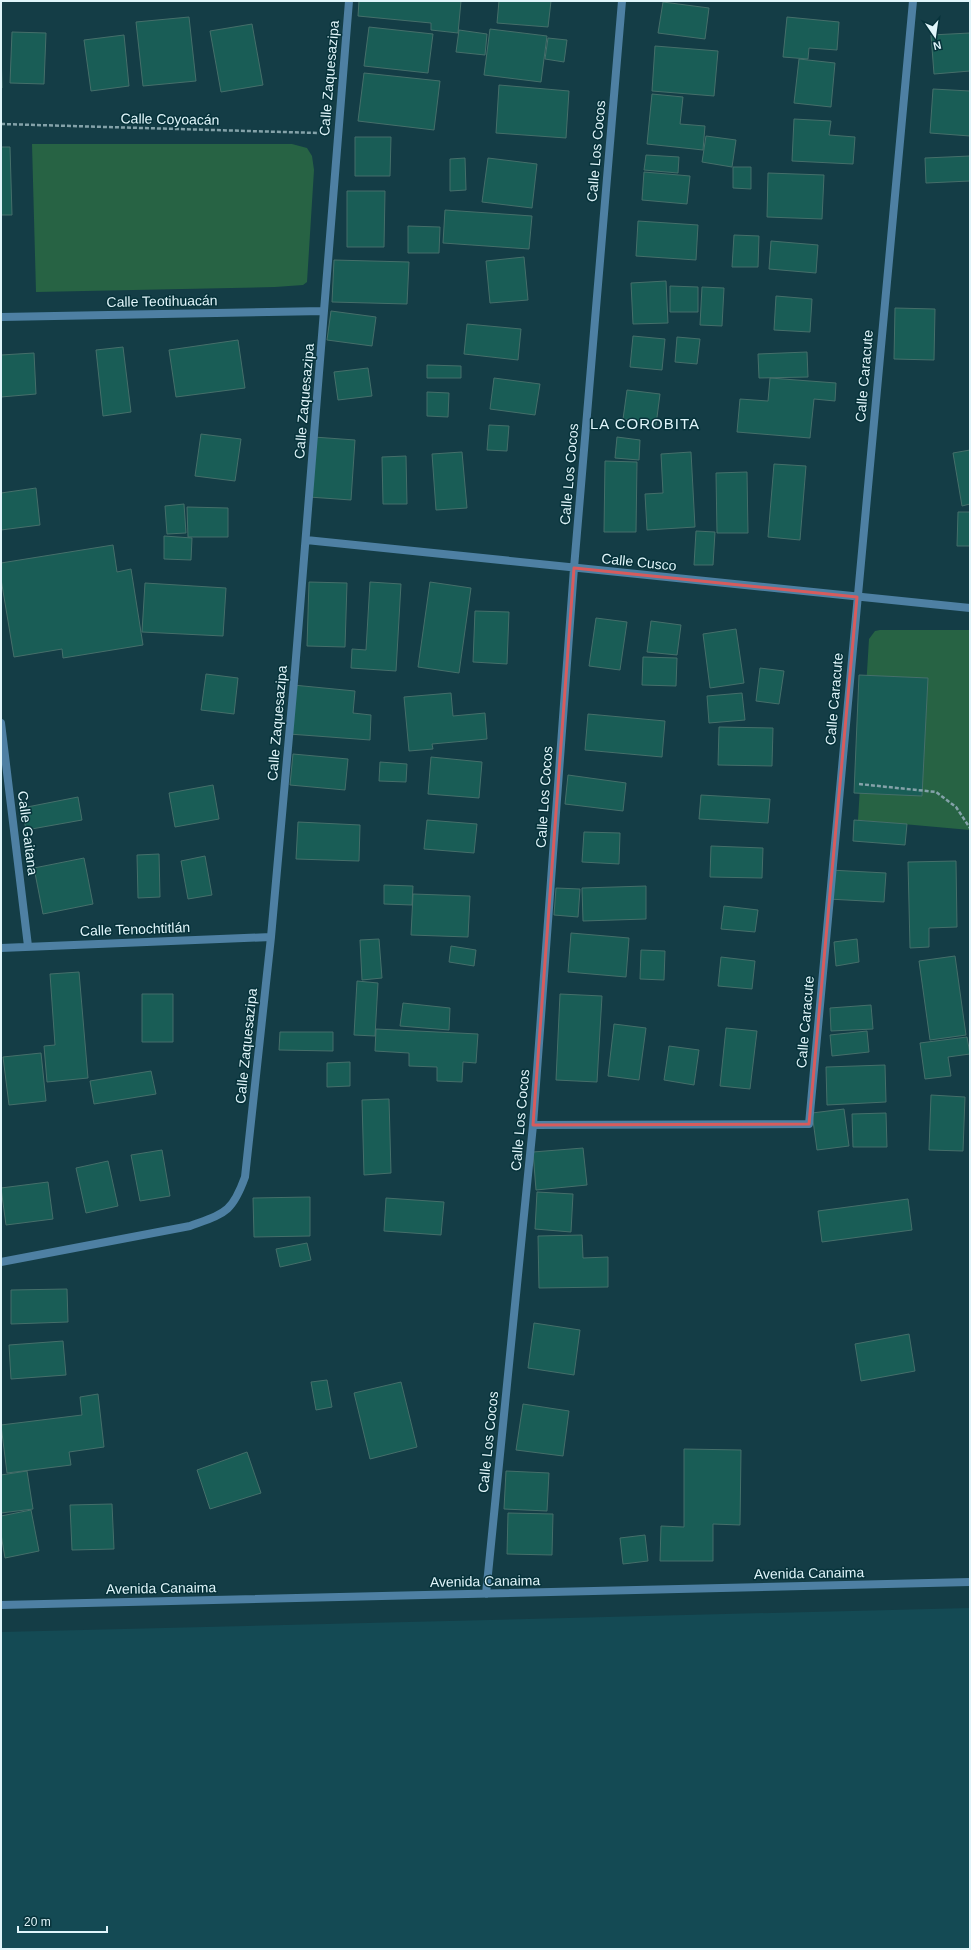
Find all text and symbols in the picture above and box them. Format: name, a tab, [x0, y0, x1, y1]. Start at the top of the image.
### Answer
north arrow	[915, 16, 955, 56]
street label: Calle Zaquesazipa	[316, 19, 342, 136]
text: N	[932, 39, 942, 52]
street label: Calle Los Cocos	[584, 100, 608, 202]
street label: Calle Coyoacán	[120, 110, 220, 128]
street label: Calle Teotihuacán	[106, 292, 218, 310]
street label: Calle Caracute	[852, 329, 876, 423]
street label: Calle Zaquesazipa	[291, 342, 317, 459]
district label: LA COROBITA	[590, 415, 700, 432]
street label: Calle Los Cocos	[557, 423, 581, 525]
street label: Calle Cusco	[601, 550, 678, 574]
street label: Calle Caracute	[822, 652, 846, 746]
street label: Calle Zaquesazipa	[264, 664, 290, 781]
street label: Calle Los Cocos	[532, 746, 556, 848]
street label: Calle Gaitana	[15, 790, 41, 876]
street label: Calle Tenochtitlán	[80, 919, 190, 939]
street label: Calle Caracute	[793, 975, 817, 1069]
street label: Calle Zaquesazipa	[232, 987, 260, 1105]
street label: Calle Los Cocos	[508, 1069, 532, 1171]
street label: Calle Los Cocos	[475, 1390, 501, 1494]
street label: Avenida Canaima	[754, 1564, 864, 1582]
street label: Avenida Canaima	[430, 1572, 540, 1590]
street label: Avenida Canaima	[106, 1579, 216, 1597]
scale bar	[18, 1908, 107, 1934]
text: 20 m	[24, 1915, 51, 1929]

